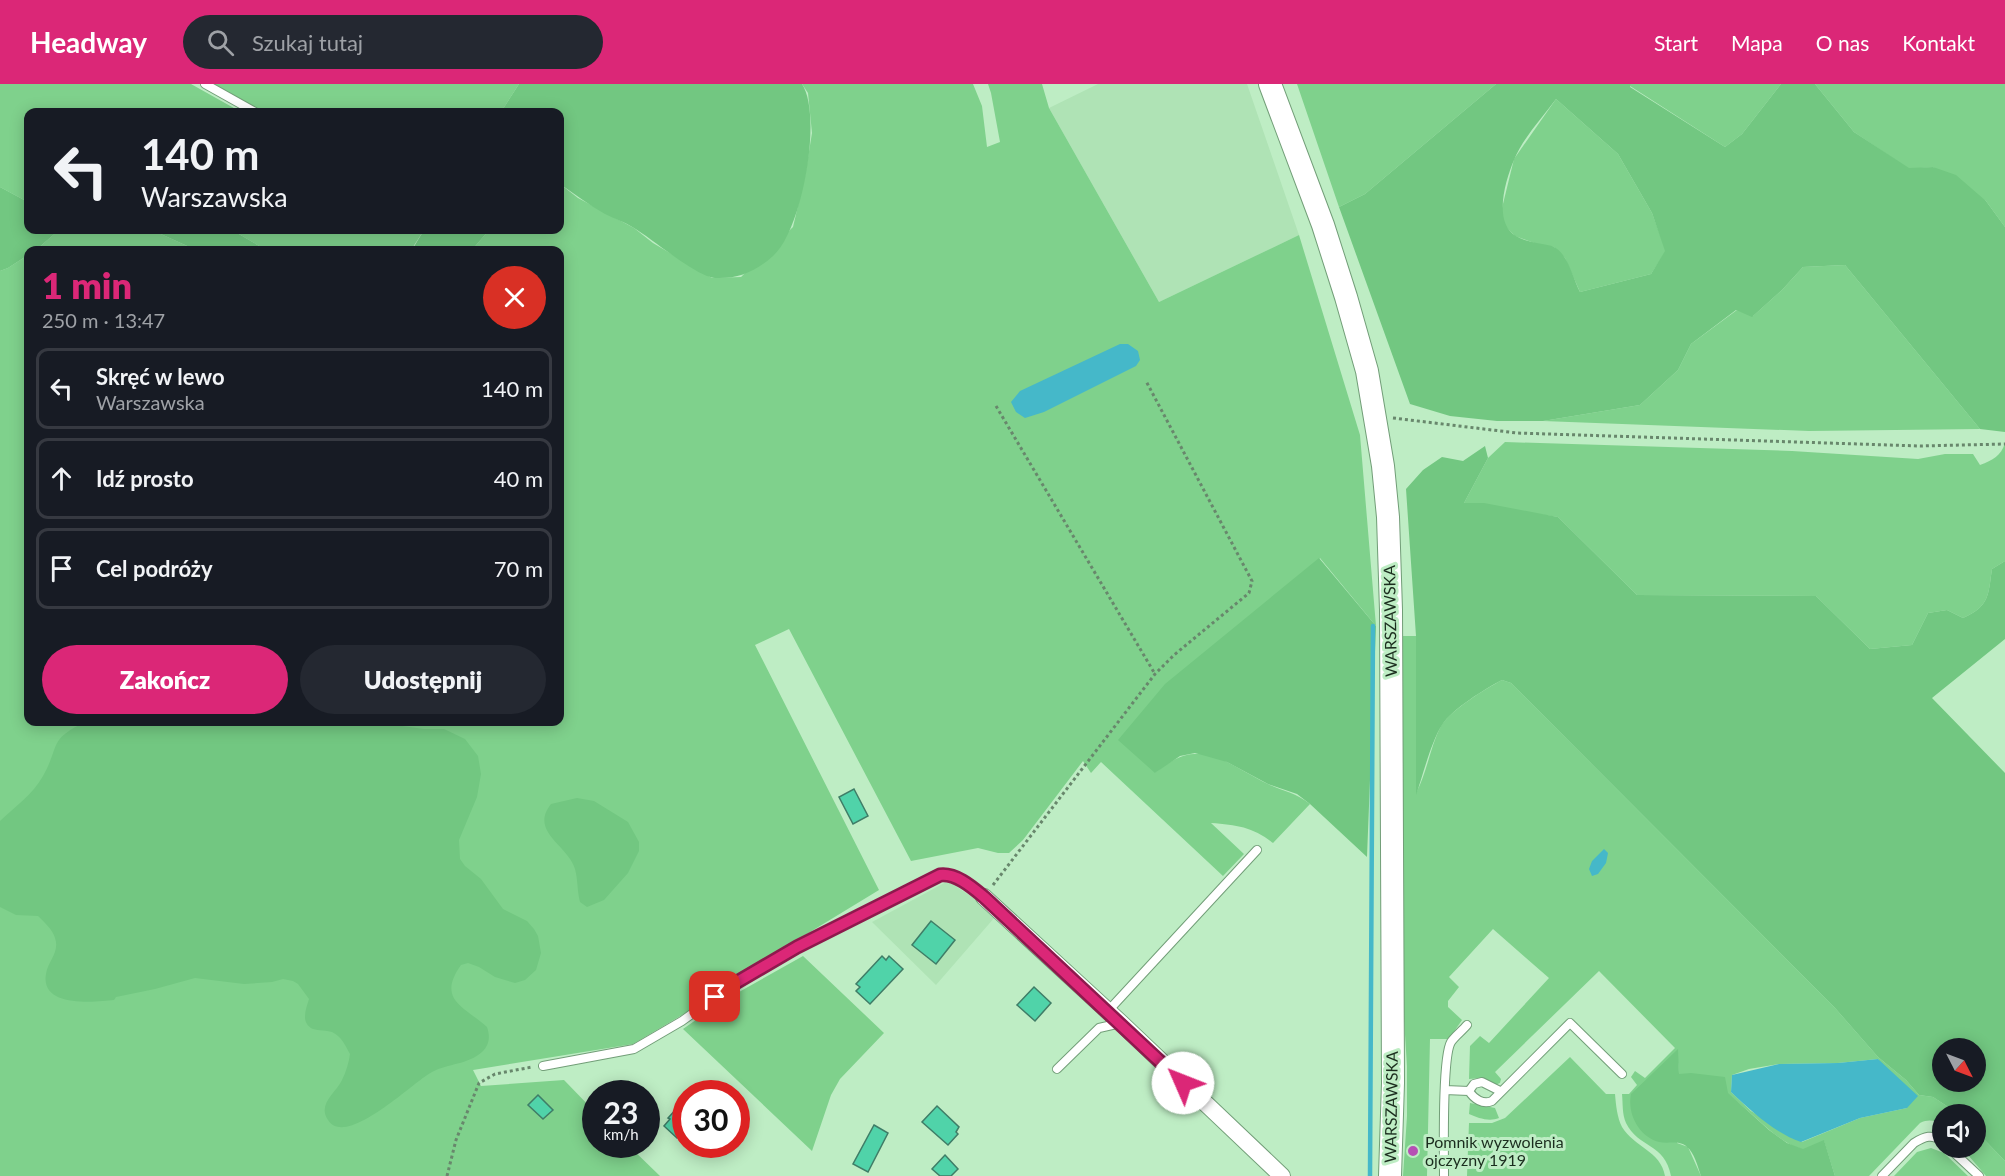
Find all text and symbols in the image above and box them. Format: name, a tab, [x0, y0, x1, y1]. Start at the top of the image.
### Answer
search box	[183, 15, 603, 69]
text: Headway	[30, 25, 147, 59]
icon: search	[204, 26, 237, 59]
text: Szukaj tutaj	[252, 29, 363, 56]
text: Start	[1654, 30, 1698, 55]
text: Mapa	[1731, 30, 1783, 55]
text: O nas	[1816, 30, 1869, 55]
text: Kontakt	[1902, 30, 1975, 55]
text: 140 m	[141, 129, 259, 179]
icon: left	[42, 132, 120, 210]
text: Warszawska	[141, 180, 288, 213]
text: 1 min	[42, 263, 132, 307]
button: close	[483, 266, 546, 329]
text: 250 m · 13:47	[42, 308, 165, 332]
text: Skręć w lewo	[96, 363, 225, 390]
icon: left	[45, 372, 78, 405]
text: 140 m	[481, 375, 543, 402]
text: Warszawska	[96, 390, 205, 414]
icon: ahead	[45, 462, 78, 495]
text: Idź prosto	[96, 465, 194, 492]
text: 40 m	[494, 465, 543, 492]
icon: arrive	[45, 552, 78, 585]
text: Cel podróży	[96, 555, 213, 582]
text: 70 m	[494, 555, 543, 582]
street label: WARSZAWSKA	[1379, 565, 1400, 677]
button: Zakończ	[42, 645, 288, 714]
button: Udostępnij	[300, 645, 546, 714]
pin	[689, 971, 740, 1022]
icon: arrive	[698, 980, 731, 1013]
north arrow	[1932, 1038, 1986, 1092]
map controls	[1932, 1038, 1986, 1158]
position arrow	[1151, 1051, 1215, 1115]
street label: WARSZAWSKA	[1380, 1051, 1401, 1163]
speed limit sign: 30	[672, 1080, 750, 1158]
text: 23	[604, 1094, 638, 1130]
button: sound	[1932, 1104, 1986, 1158]
text: km/h	[603, 1125, 639, 1143]
place label: Pomnik wyzwolenia ojczyzny 1919	[1425, 1132, 1564, 1169]
marker: Pomnik wyzwolenia ojczyzny 1919	[1406, 1144, 1420, 1158]

